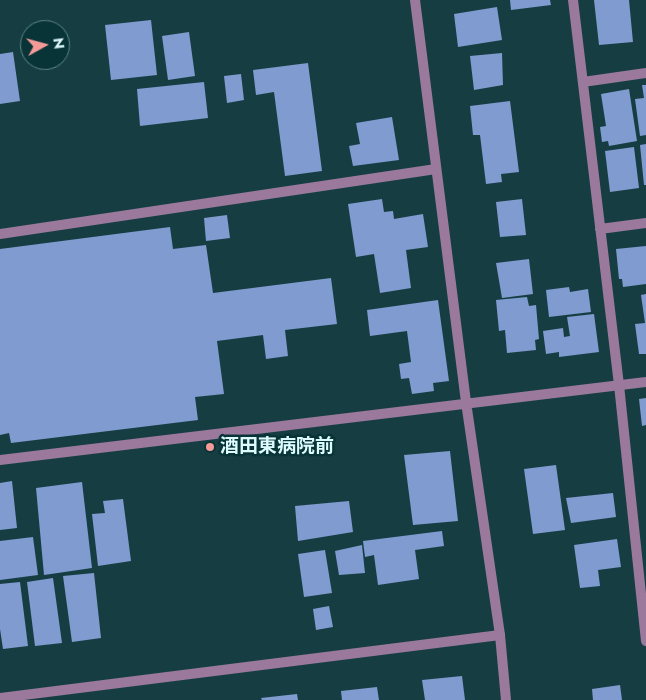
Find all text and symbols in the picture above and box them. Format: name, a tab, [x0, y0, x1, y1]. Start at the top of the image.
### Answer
north arrow	[20, 20, 70, 70]
text: N	[48, 37, 69, 50]
place label: 酒田東病院前	[220, 436, 334, 458]
marker: 酒田東病院前	[204, 441, 216, 453]

